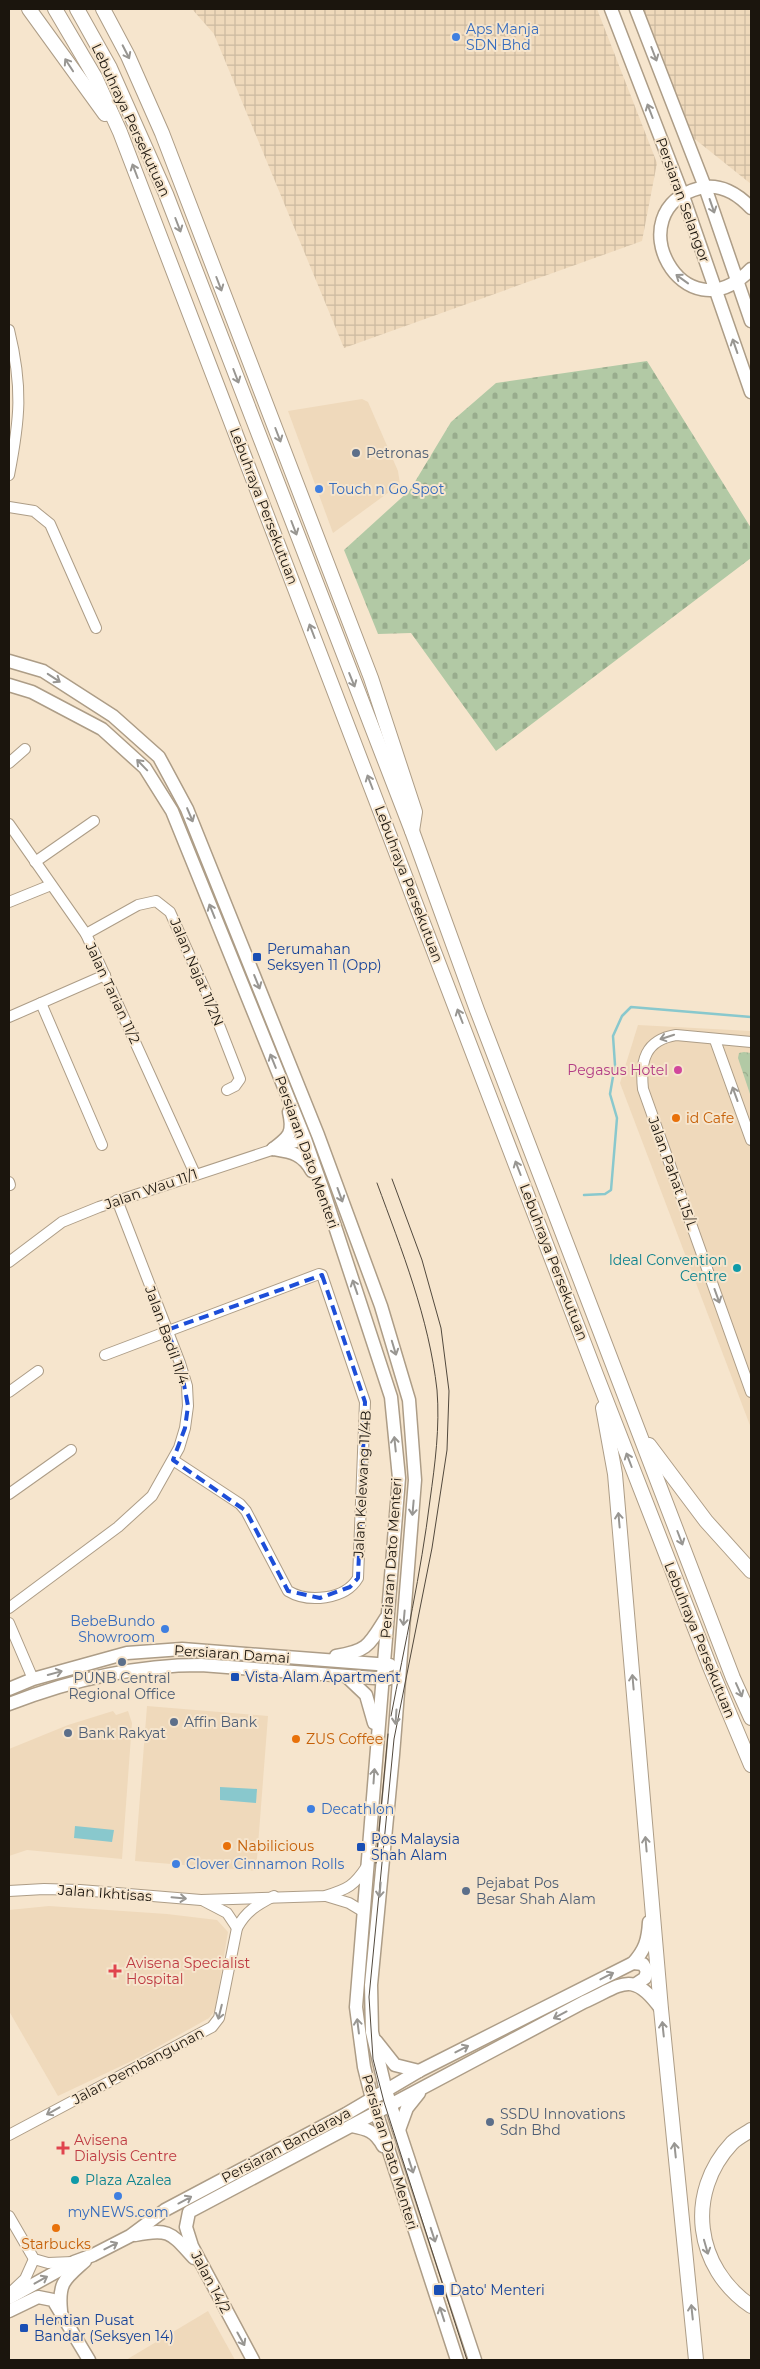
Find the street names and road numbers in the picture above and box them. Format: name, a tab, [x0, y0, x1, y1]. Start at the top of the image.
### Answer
street label: Lebuhraya Persekutuan	[88, 41, 174, 199]
street label: Persiaran Selangor	[652, 135, 714, 265]
street label: Lebuhraya Persekutuan	[226, 425, 302, 587]
street label: Lebuhraya Persekutuan	[371, 803, 447, 965]
street label: Jalan Najat 11/2N	[166, 914, 228, 1029]
street label: Jalan Tarian 11/2	[81, 939, 144, 1047]
street label: Persiaran Dato Menteri	[271, 1073, 343, 1231]
street label: Jalan Pahat L15/L	[644, 1113, 702, 1233]
street label: Jalan Wau 11/1	[101, 1165, 200, 1214]
street label: Lebuhraya Persekutuan	[516, 1181, 592, 1343]
street label: Jalan Badil 11/4	[141, 1283, 193, 1387]
street label: Jalan Kelewang 11/4B	[349, 1410, 375, 1559]
street label: Persiaran Dato Menteri	[376, 1477, 406, 1639]
street label: Lebuhraya Persekutuan	[660, 1559, 740, 1721]
street label: Persiaran Damai	[174, 1641, 290, 1667]
street label: Jalan Ikhtisas	[57, 1881, 153, 1905]
street label: Jalan Pembangunan	[68, 2024, 207, 2109]
street label: Persiaran Dato Menteri	[358, 2072, 422, 2232]
street label: Persiaran Bandaraya	[218, 2103, 354, 2187]
street label: Jalan 14/2	[187, 2247, 235, 2316]

